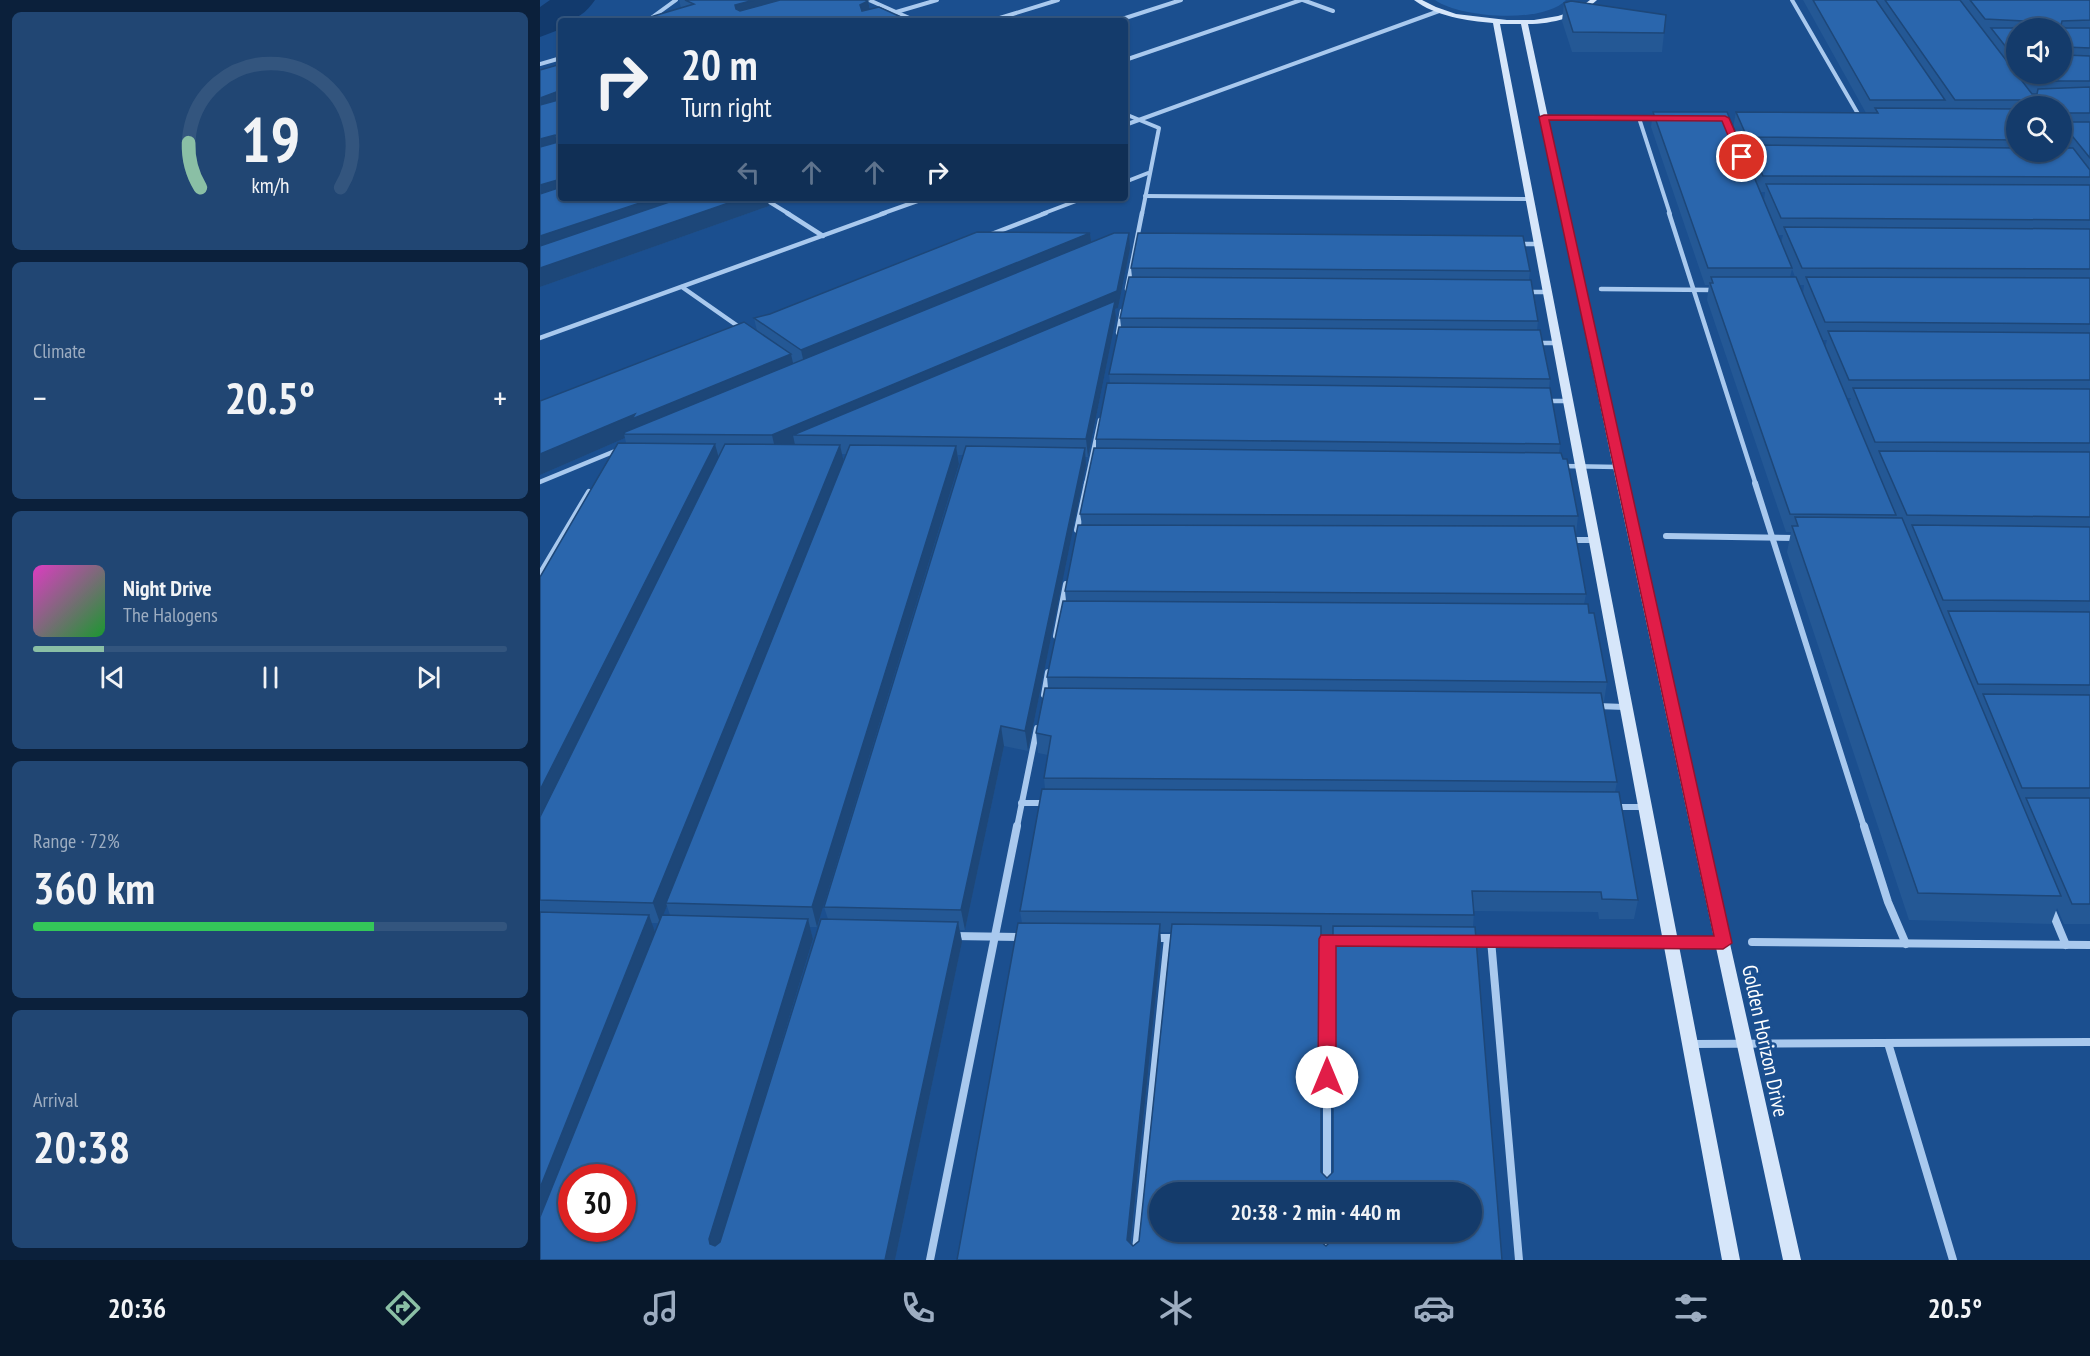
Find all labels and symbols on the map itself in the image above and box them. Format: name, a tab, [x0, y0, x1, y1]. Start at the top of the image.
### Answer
pin	[1716, 131, 1767, 182]
street label: Golden Horizon Drive	[1736, 962, 1795, 1119]
position arrow	[1295, 1045, 1359, 1109]
speed limit sign: 30	[558, 1164, 636, 1242]

